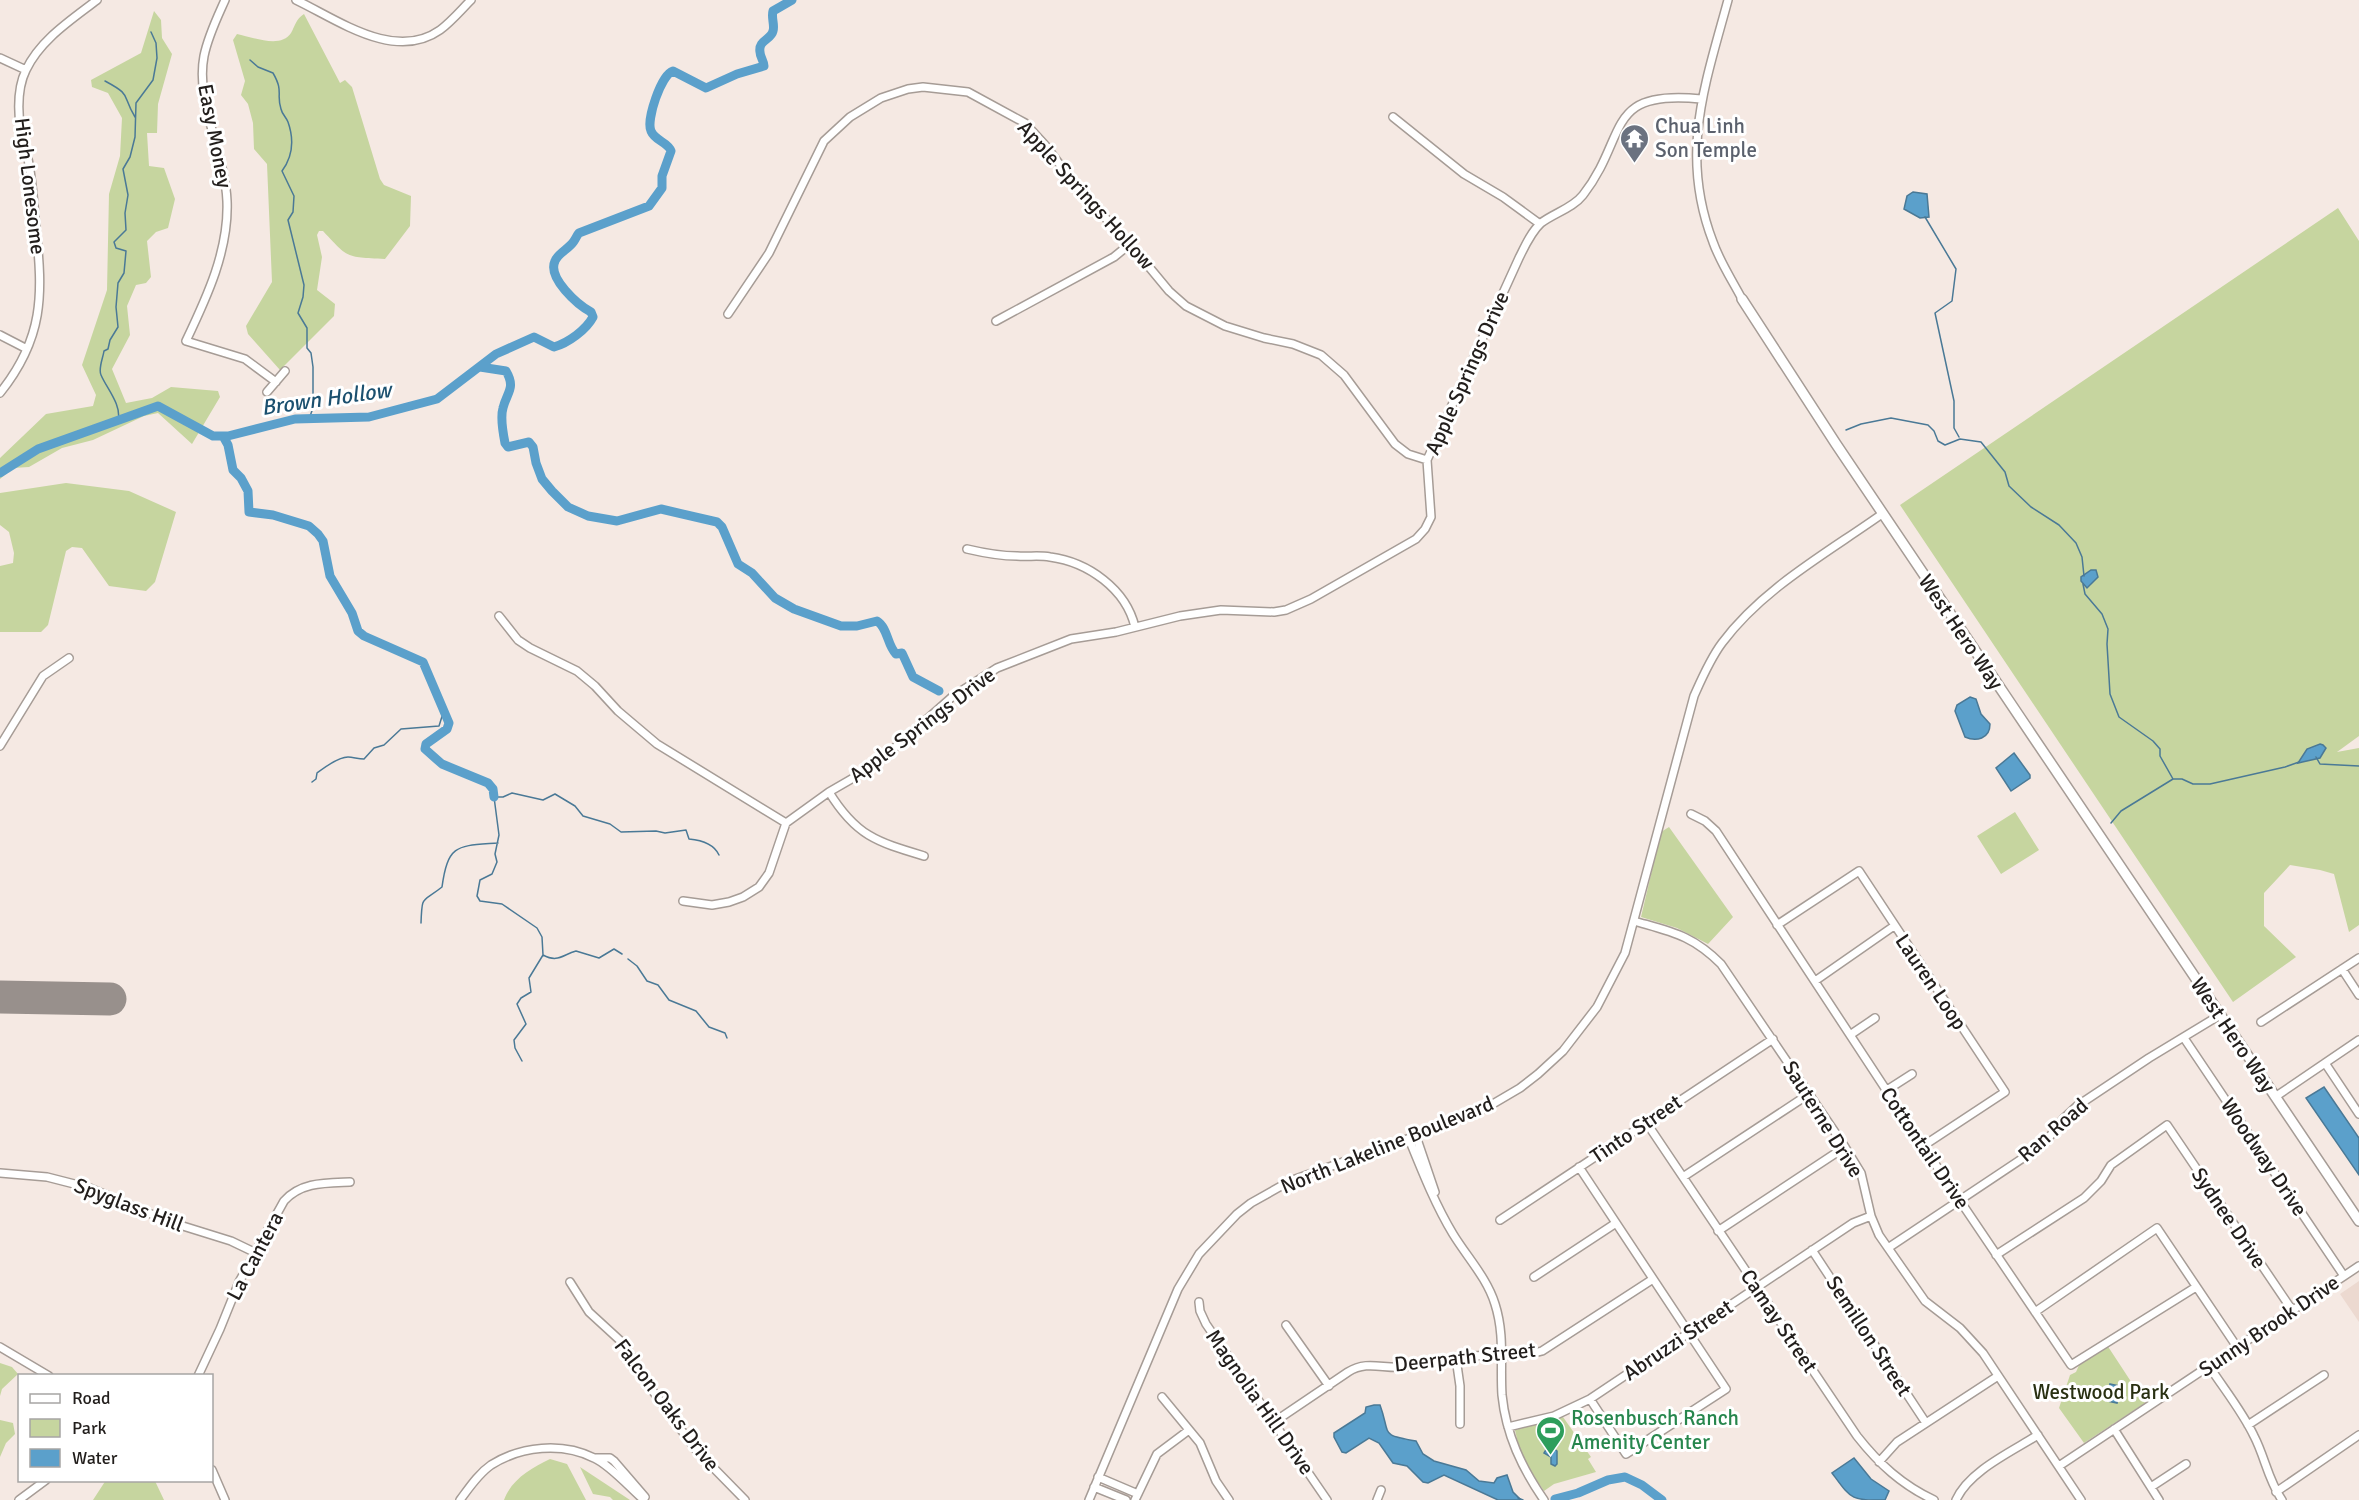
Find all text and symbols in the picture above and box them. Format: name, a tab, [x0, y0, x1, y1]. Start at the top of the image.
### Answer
street label: Easy Money	[192, 82, 238, 190]
place label: Chua Linh Son Temple	[1655, 113, 1757, 163]
street label: Apple Springs Hollow	[1012, 115, 1160, 275]
street label: High Lonesome	[9, 116, 51, 256]
temple icon: Chua Linh Son Temple	[1618, 122, 1650, 164]
street label: Apple Springs Drive	[1419, 287, 1515, 459]
water label: Brown Hollow	[260, 376, 396, 421]
street label: West Hero Way	[1913, 569, 2009, 695]
street label: Apple Springs Drive	[844, 662, 1000, 788]
street label: Lauren Loop	[1889, 929, 1973, 1035]
street label: West Hero Way	[2185, 972, 2281, 1098]
street label: Sauterne Drive	[1777, 1056, 1869, 1182]
street label: Cottontail Drive	[1875, 1082, 1975, 1214]
street label: Tinto Street	[1585, 1089, 1687, 1169]
street label: North Lakeline Boulevard	[1277, 1090, 1497, 1200]
street label: Ran Road	[2013, 1093, 2093, 1167]
street label: Woodway Drive	[2215, 1093, 2313, 1221]
street label: Sydnee Drive	[2186, 1163, 2272, 1273]
street label: Spyglass Hill	[70, 1172, 188, 1238]
street label: La Cantera	[221, 1207, 289, 1305]
street label: Camay Street	[1735, 1264, 1823, 1378]
street label: Sunny Brook Drive	[2194, 1269, 2344, 1383]
street label: Semillon Street	[1820, 1271, 1918, 1401]
street label: Abruzzi Street	[1618, 1294, 1738, 1386]
street label: Magnolia Hill Drive	[1200, 1324, 1320, 1480]
street label: Falcon Oaks Drive	[609, 1334, 725, 1476]
street label: Deerpath Street	[1393, 1337, 1537, 1377]
legend	[18, 1374, 213, 1482]
park label: Westwood Park	[2032, 1379, 2170, 1405]
text: Road	[72, 1387, 111, 1409]
place label: Rosenbusch Ranch Amenity Center	[1571, 1405, 1739, 1455]
sports icon: Rosenbusch Ranch Amenity Center	[1534, 1414, 1566, 1456]
text: Park	[72, 1417, 107, 1439]
text: Water	[72, 1447, 118, 1469]

